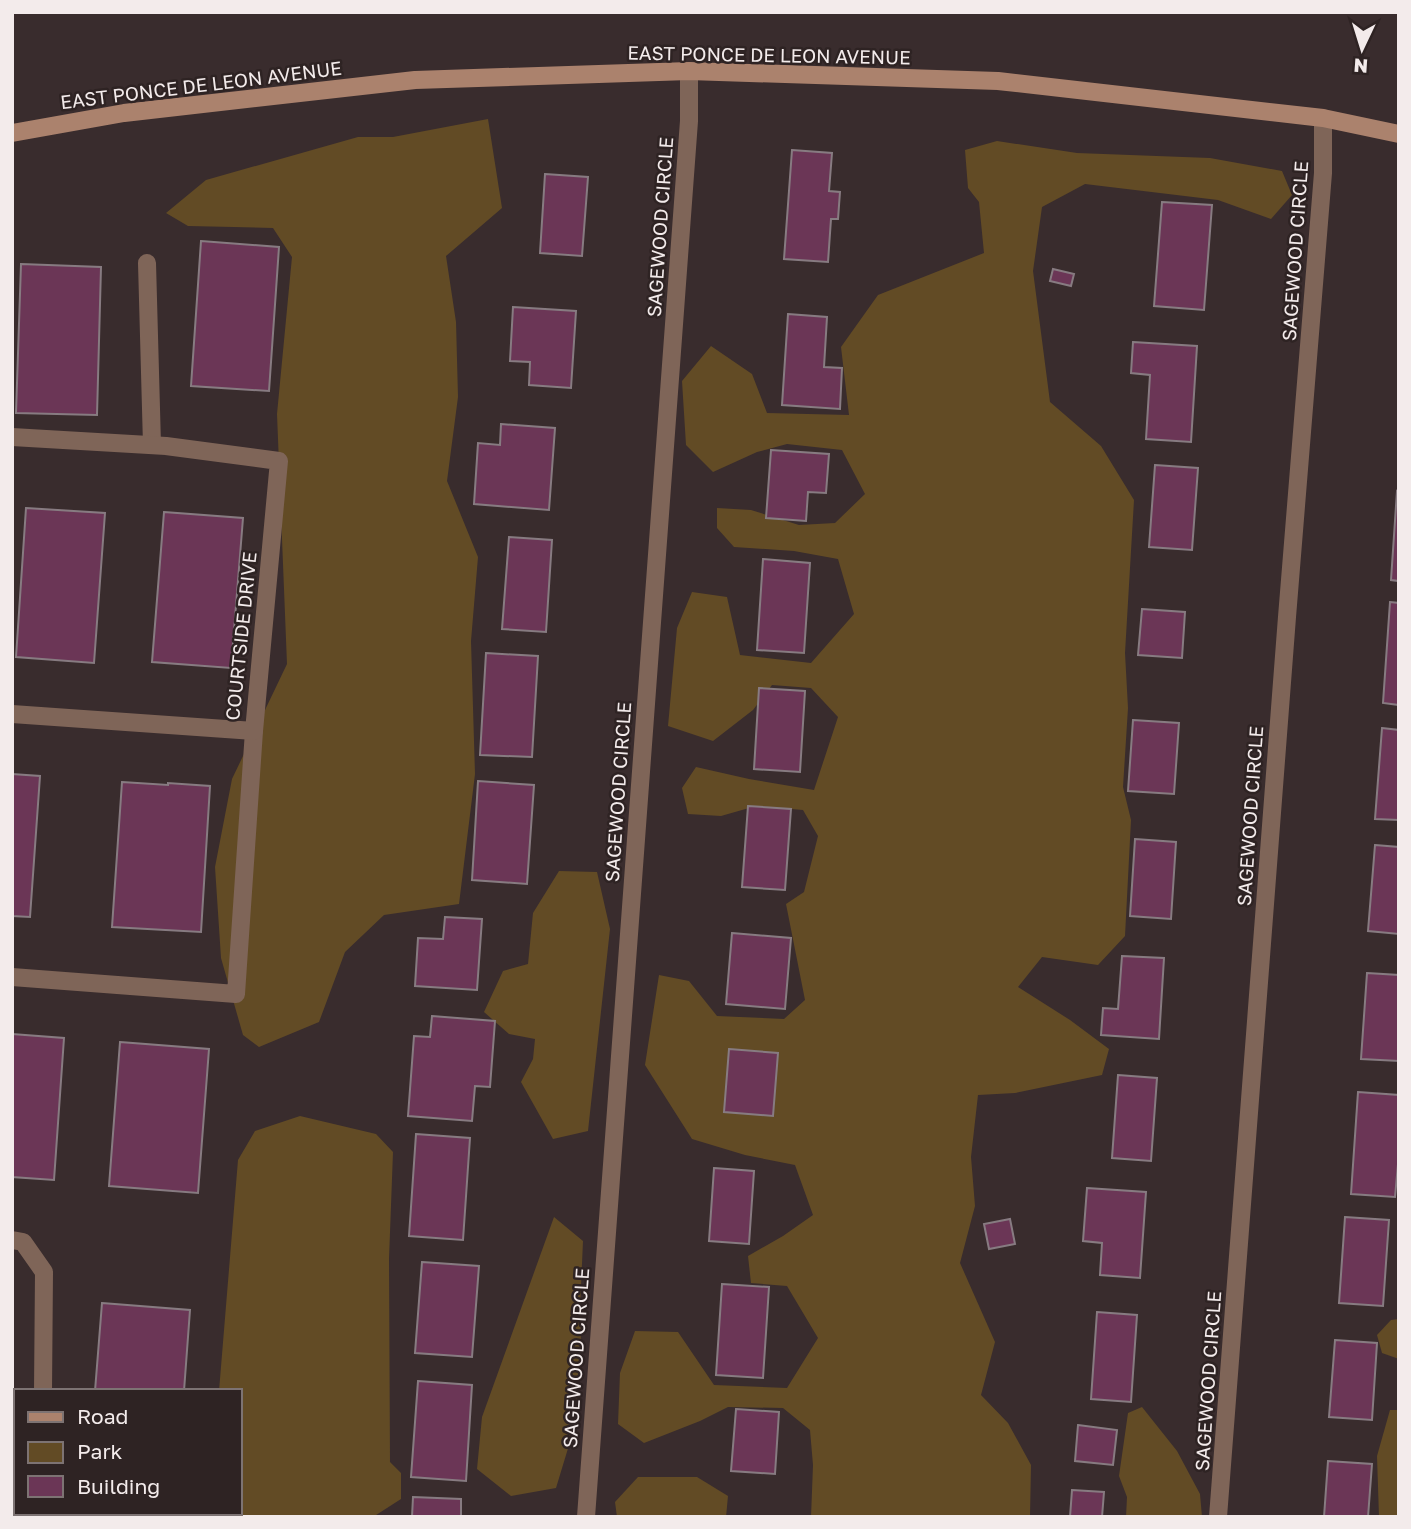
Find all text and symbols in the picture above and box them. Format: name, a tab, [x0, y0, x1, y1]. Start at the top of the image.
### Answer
north arrow	[1327, 14, 1397, 84]
street label: EAST PONCE DE LEON AVENUE	[627, 41, 911, 68]
text: N	[1353, 54, 1369, 78]
street label: EAST PONCE DE LEON AVENUE	[59, 56, 343, 113]
street label: SAGEWOOD CIRCLE	[642, 136, 677, 318]
street label: SAGEWOOD CIRCLE	[1277, 160, 1312, 342]
street label: COURTSIDE DRIVE	[220, 550, 261, 721]
street label: SAGEWOOD CIRCLE	[600, 701, 635, 883]
street label: SAGEWOOD CIRCLE	[1232, 725, 1267, 907]
street label: SAGEWOOD CIRCLE	[558, 1267, 593, 1449]
street label: SAGEWOOD CIRCLE	[1190, 1290, 1225, 1472]
legend	[14, 1389, 242, 1515]
text: Road	[77, 1403, 128, 1429]
text: Park	[77, 1438, 123, 1464]
text: Building	[77, 1473, 160, 1499]

